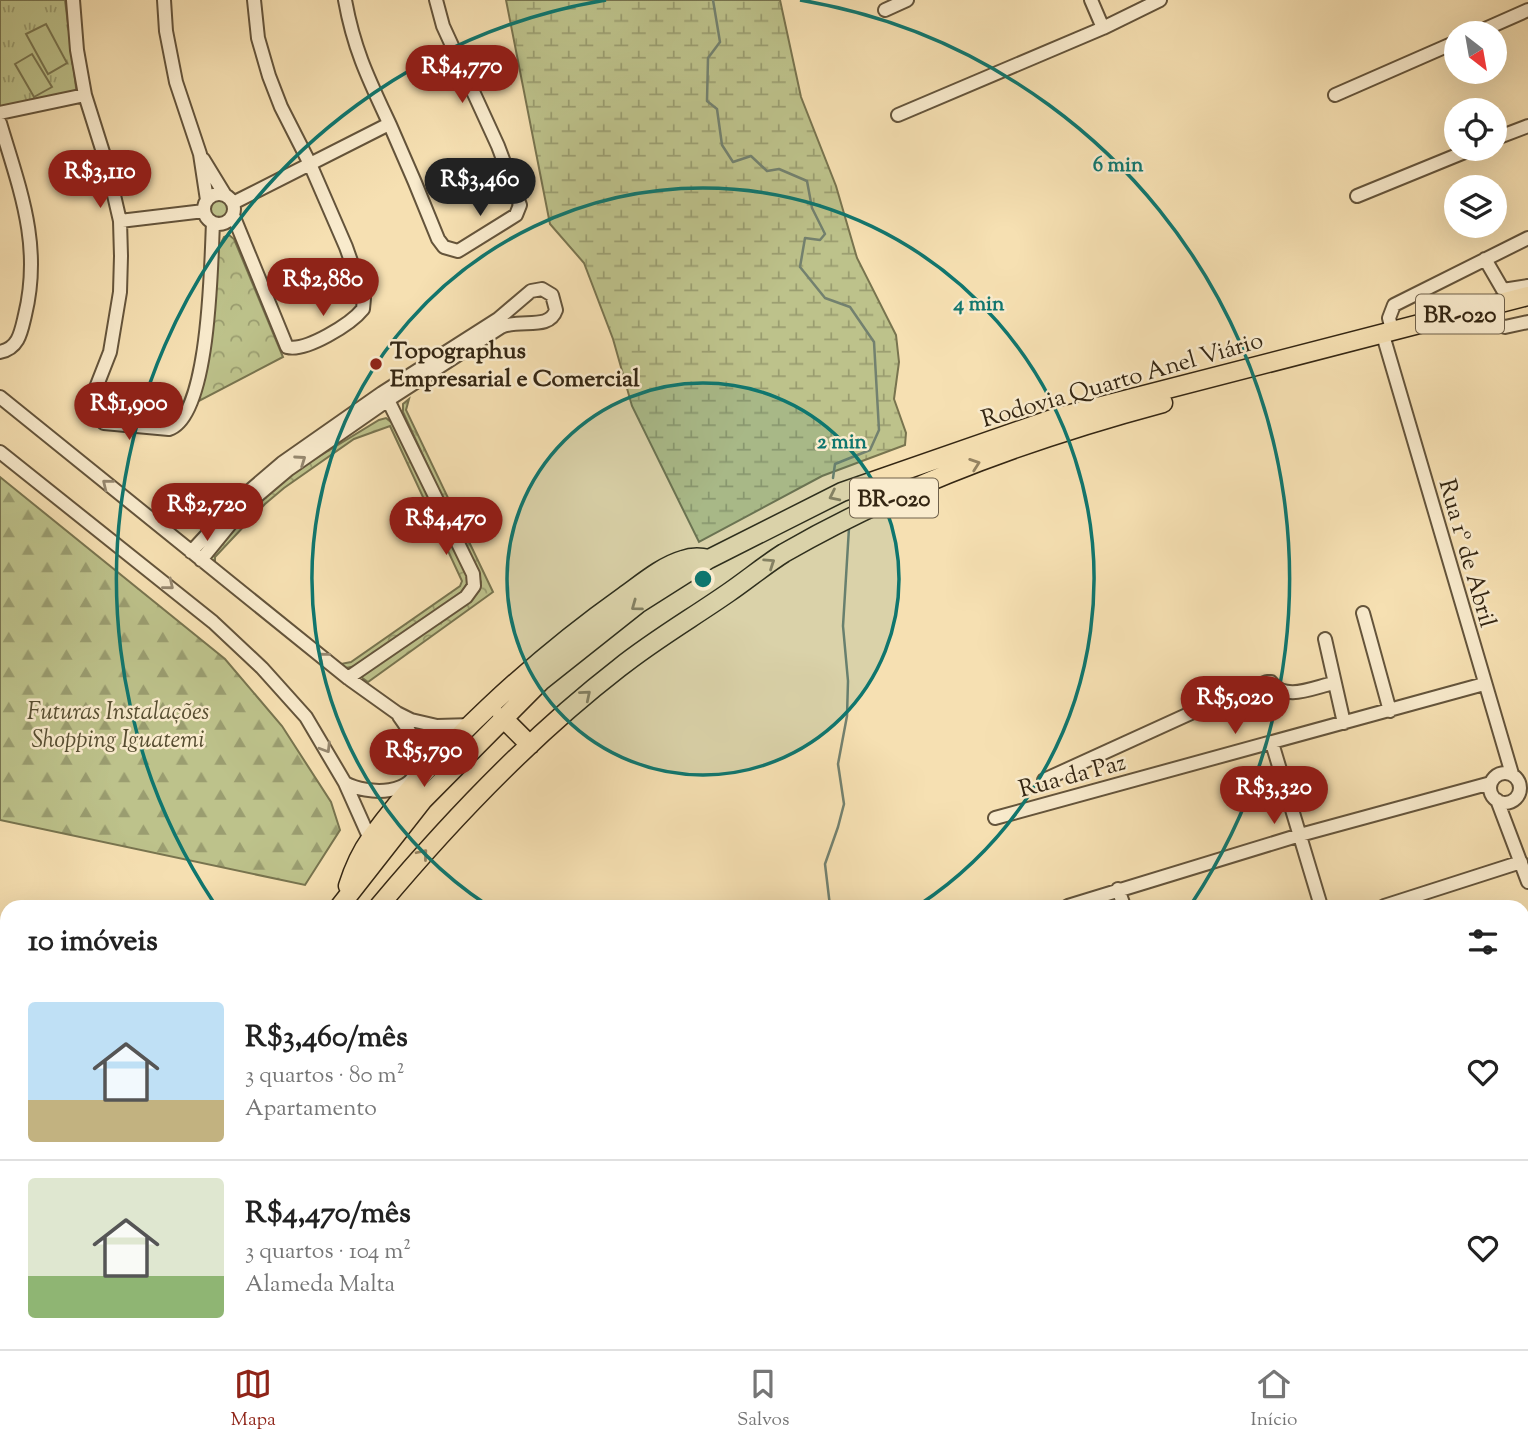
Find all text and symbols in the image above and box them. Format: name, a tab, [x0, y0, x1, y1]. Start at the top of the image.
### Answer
north arrow	[1444, 21, 1507, 84]
map controls	[1444, 21, 1507, 238]
pin: R$4,770	[397, 46, 527, 105]
text: R$4,770	[422, 51, 502, 84]
button: locate	[1444, 98, 1507, 161]
pin: R$3,110	[35, 150, 165, 210]
text: 6 min	[1093, 151, 1144, 181]
text: R$3,110	[64, 156, 136, 189]
pin: R$3,460	[415, 158, 545, 218]
text: R$3,460	[441, 164, 519, 197]
button: layers	[1444, 175, 1507, 238]
pin: R$2,880	[258, 258, 388, 318]
text: R$2,880	[283, 264, 363, 297]
text: 4 min	[953, 290, 1005, 320]
road number: BR-020	[1416, 294, 1504, 334]
street label: Rodovia Quarto Anel Viário	[978, 324, 1267, 437]
place label: Topographus Empresarial e Comercial	[390, 335, 640, 397]
marker: Topographus Empresarial e Comercial	[368, 356, 384, 372]
pin: R$1,900	[64, 382, 194, 442]
text: R$1,900	[90, 388, 168, 421]
text: 2 min	[817, 428, 868, 458]
one-way arrow	[293, 456, 306, 468]
one-way arrow	[968, 458, 980, 472]
street label: Rua 1º de Abril	[1429, 475, 1504, 632]
road number: BR-020	[850, 478, 938, 518]
one-way arrow	[103, 479, 115, 492]
pin: R$2,720	[142, 484, 272, 543]
one-way arrow	[829, 487, 841, 501]
text: R$2,720	[167, 489, 247, 522]
pin: R$4,470	[381, 498, 511, 557]
text: R$4,470	[406, 503, 486, 536]
one-way arrow	[762, 558, 775, 571]
centre of rings	[691, 567, 715, 591]
one-way arrow	[161, 577, 173, 590]
one-way arrow	[631, 598, 644, 610]
one-way arrow	[318, 653, 330, 666]
pin: R$5,020	[1170, 676, 1300, 736]
text: R$5,020	[1197, 682, 1273, 715]
one-way arrow	[578, 691, 590, 704]
park label: Futuras Instalações Shopping Iguatemi	[27, 696, 209, 758]
pin: R$5,790	[359, 730, 489, 789]
text: R$5,790	[386, 735, 462, 768]
one-way arrow	[317, 741, 330, 754]
street label: Rua da Paz	[1015, 746, 1130, 808]
pin: R$3,320	[1209, 766, 1339, 826]
text: R$3,320	[1236, 772, 1312, 805]
one-way arrow	[415, 850, 427, 863]
text: 10 imóveis	[28, 921, 158, 964]
icon: filters	[1464, 923, 1502, 961]
text: R$3,460/mês	[245, 1017, 408, 1060]
icon: home	[84, 1030, 168, 1114]
icon: heart	[1464, 1053, 1502, 1091]
text: 3 quartos · 80 m²	[245, 1060, 404, 1093]
text: Apartamento	[245, 1093, 377, 1126]
text: R$4,470/mês	[245, 1193, 411, 1236]
icon: home	[84, 1206, 168, 1290]
icon: heart	[1464, 1229, 1502, 1267]
text: 3 quartos · 104 m²	[245, 1236, 411, 1269]
text: Alameda Malta	[245, 1269, 395, 1302]
tab: Mapa	[231, 1365, 276, 1434]
tab: Salvos	[737, 1365, 789, 1434]
tab: Início	[1250, 1365, 1297, 1434]

